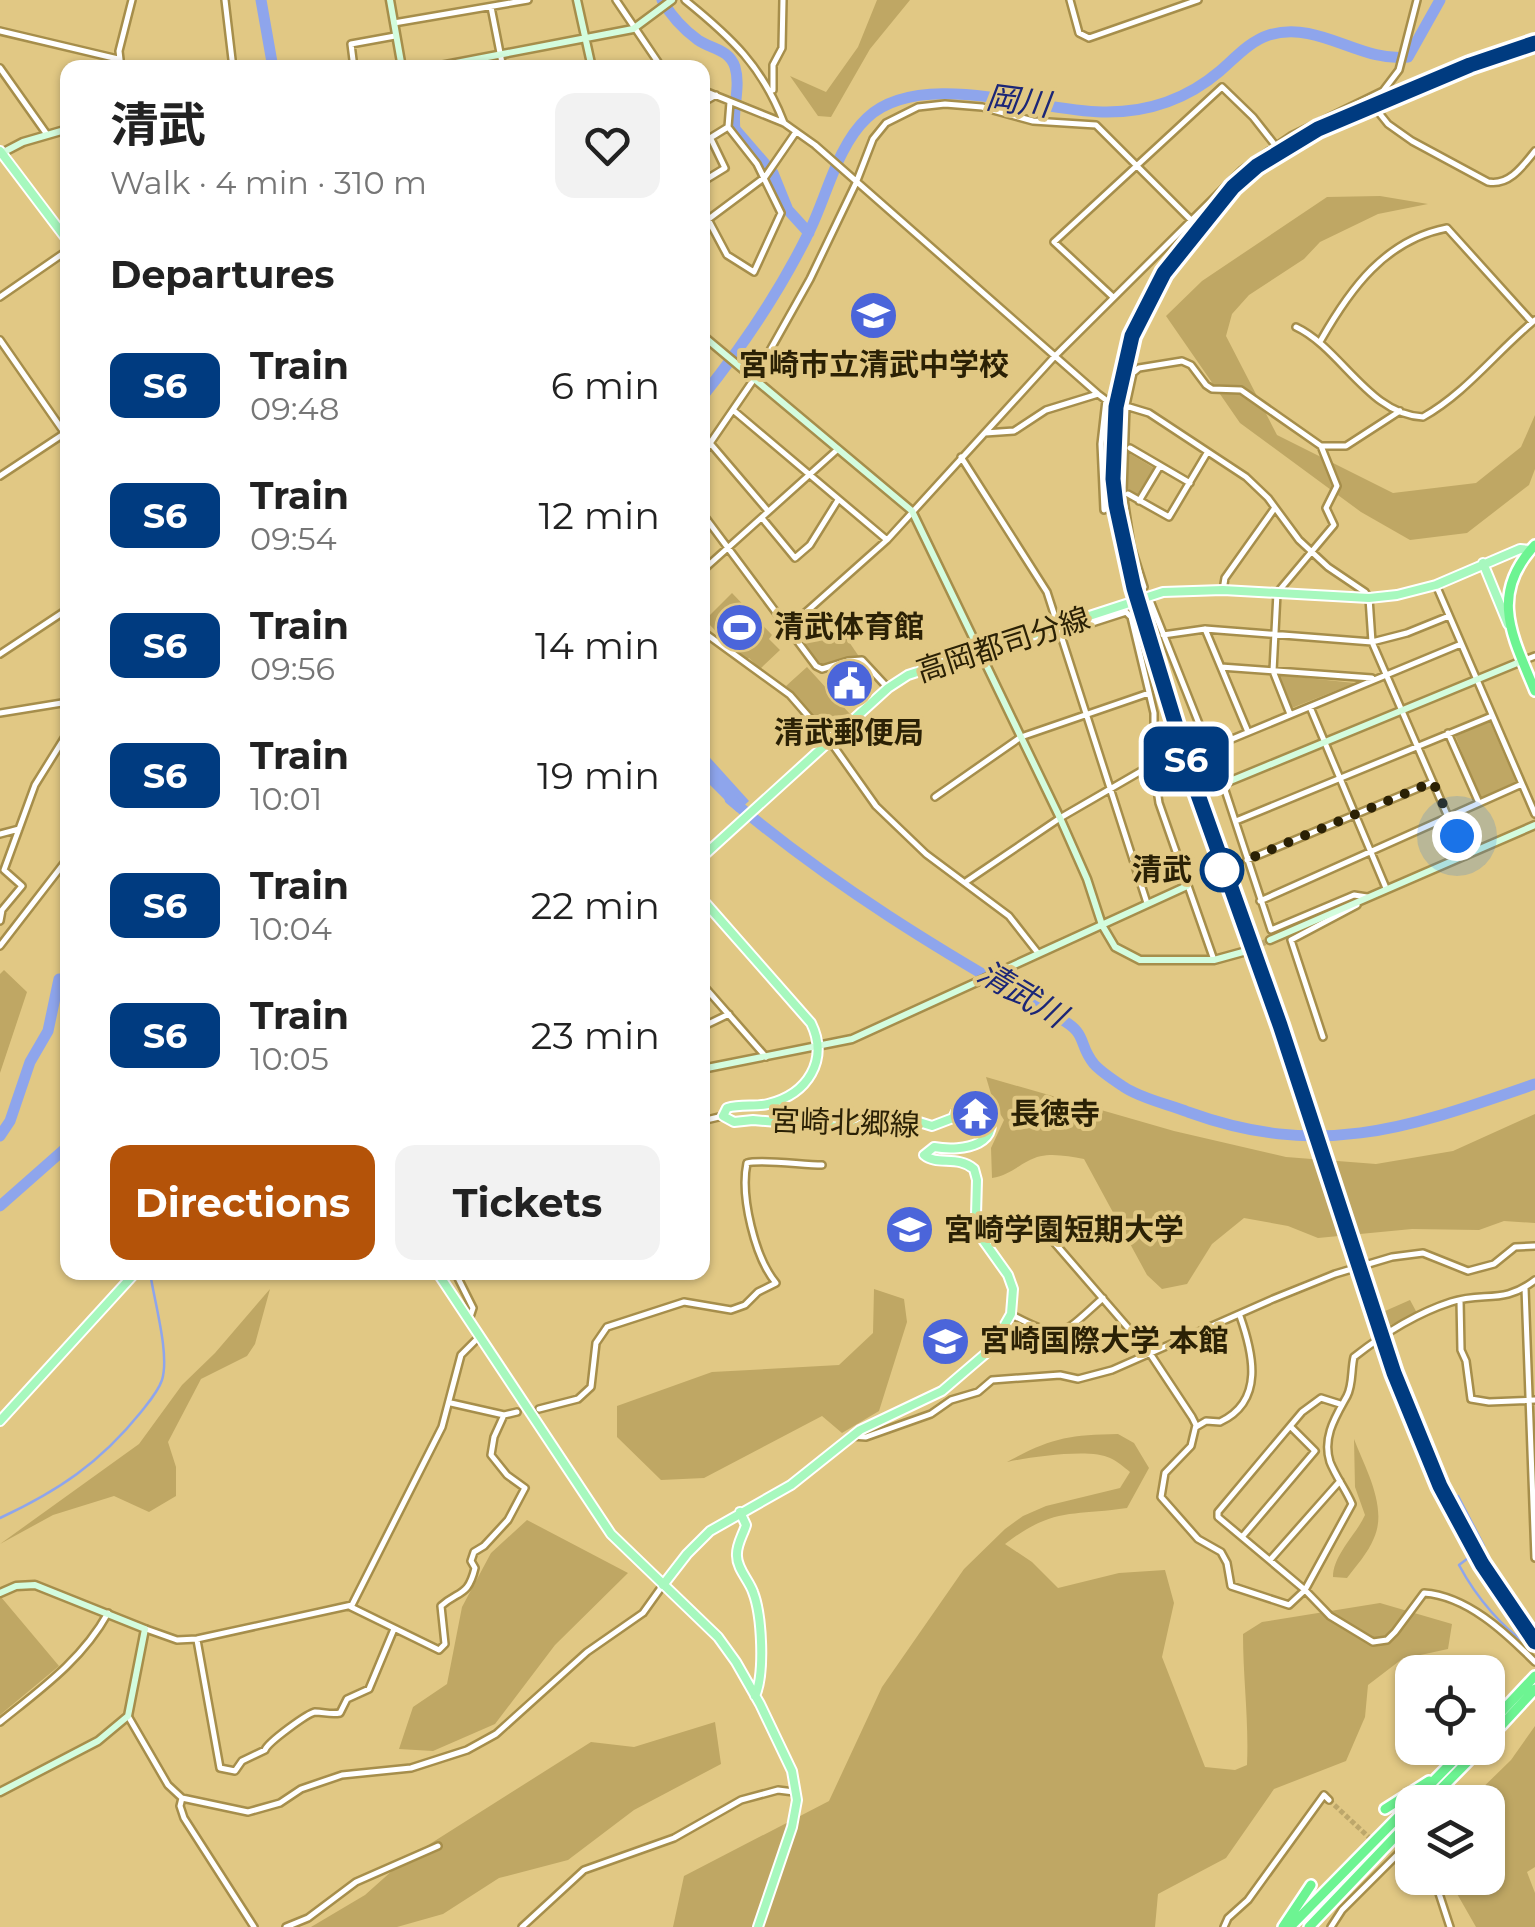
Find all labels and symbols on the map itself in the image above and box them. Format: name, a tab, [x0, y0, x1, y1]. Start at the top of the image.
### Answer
water label: 岡川	[984, 77, 1055, 124]
school or university icon: 宮崎市立清武中学校	[848, 290, 900, 342]
place label: 宮崎市立清武中学校	[739, 346, 1009, 383]
street label: 高岡都司分線	[912, 599, 1094, 690]
sports icon: 清武体育館	[713, 601, 765, 653]
place label: 清武体育館	[774, 608, 924, 645]
public building icon: 清武郵便局	[823, 658, 875, 710]
place label: 清武郵便局	[774, 714, 924, 751]
line badge: S6	[1141, 726, 1231, 792]
your location	[1432, 811, 1482, 861]
marker: 清武	[1201, 849, 1243, 891]
place label: 清武	[1132, 851, 1192, 888]
water label: 清武川	[971, 952, 1076, 1037]
temple icon: 長徳寺	[949, 1088, 1001, 1140]
place label: 長徳寺	[1010, 1095, 1100, 1132]
street label: 宮崎北郷線	[769, 1101, 921, 1144]
school or university icon: 宮崎学園短期大学	[883, 1204, 935, 1256]
place label: 宮崎学園短期大学	[944, 1211, 1184, 1248]
school or university icon: 宮崎国際大学 本館	[919, 1315, 971, 1367]
place label: 宮崎国際大学 本館	[980, 1322, 1229, 1359]

